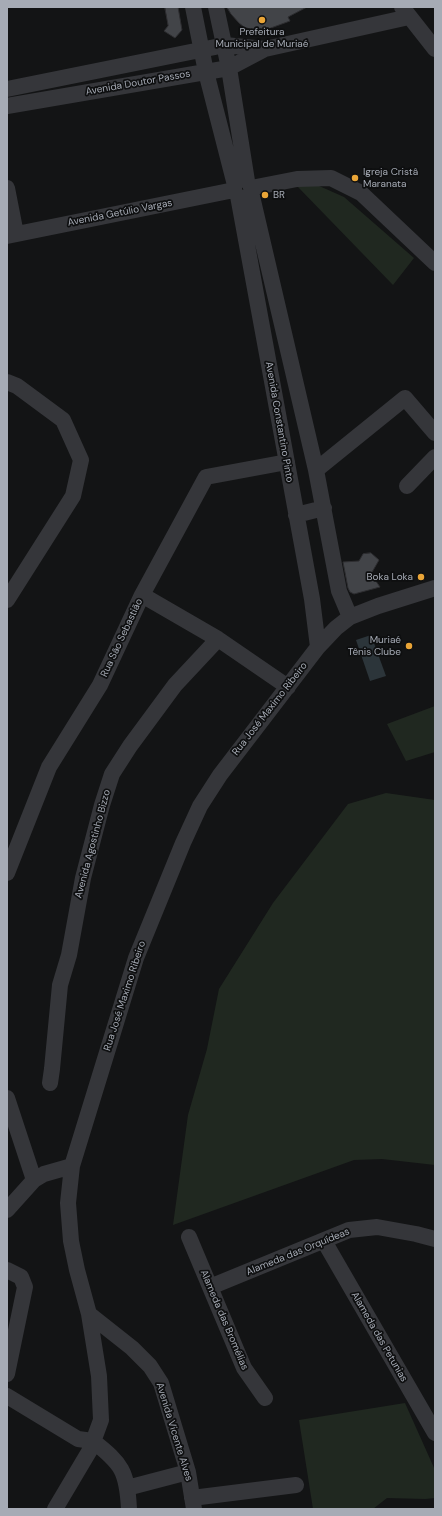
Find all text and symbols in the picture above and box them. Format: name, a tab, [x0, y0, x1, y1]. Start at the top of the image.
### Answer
marker: Prefeitura Municipal de Muriaé	[257, 15, 267, 25]
place label: Prefeitura Municipal de Muriaé	[216, 26, 308, 50]
street label: Avenida Doutor Passos	[85, 68, 191, 98]
place label: Igreja Cristâ Maranata	[363, 166, 418, 190]
marker: Igreja Cristâ Maranata	[350, 173, 360, 183]
place label: BR	[273, 189, 285, 201]
marker: BR	[260, 190, 270, 200]
street label: Avenida Getúlio Vargas	[67, 197, 173, 229]
street label: Avenida Constantino Pinto	[262, 361, 296, 483]
place label: Boka Loka	[367, 571, 413, 583]
marker: Boka Loka	[416, 572, 426, 582]
street label: Rua São Sebastião	[99, 597, 145, 679]
place label: Muriaé Tênis Clube	[348, 634, 401, 658]
marker: Muriaé Tênis Clube	[404, 641, 414, 651]
street label: Rua José Maximo Ribeiro	[230, 660, 310, 758]
street label: Avenida Agostinho Bizzo	[73, 788, 113, 900]
street label: Rua José Maximo Ribeiro	[102, 940, 148, 1052]
street label: Alameda das Orquídeas	[245, 1226, 351, 1278]
street label: Alameda das Bromélias	[197, 1268, 251, 1372]
street label: Alameda das Petunias	[348, 1290, 410, 1384]
street label: Avenida Vicente Alves	[153, 1381, 195, 1483]

